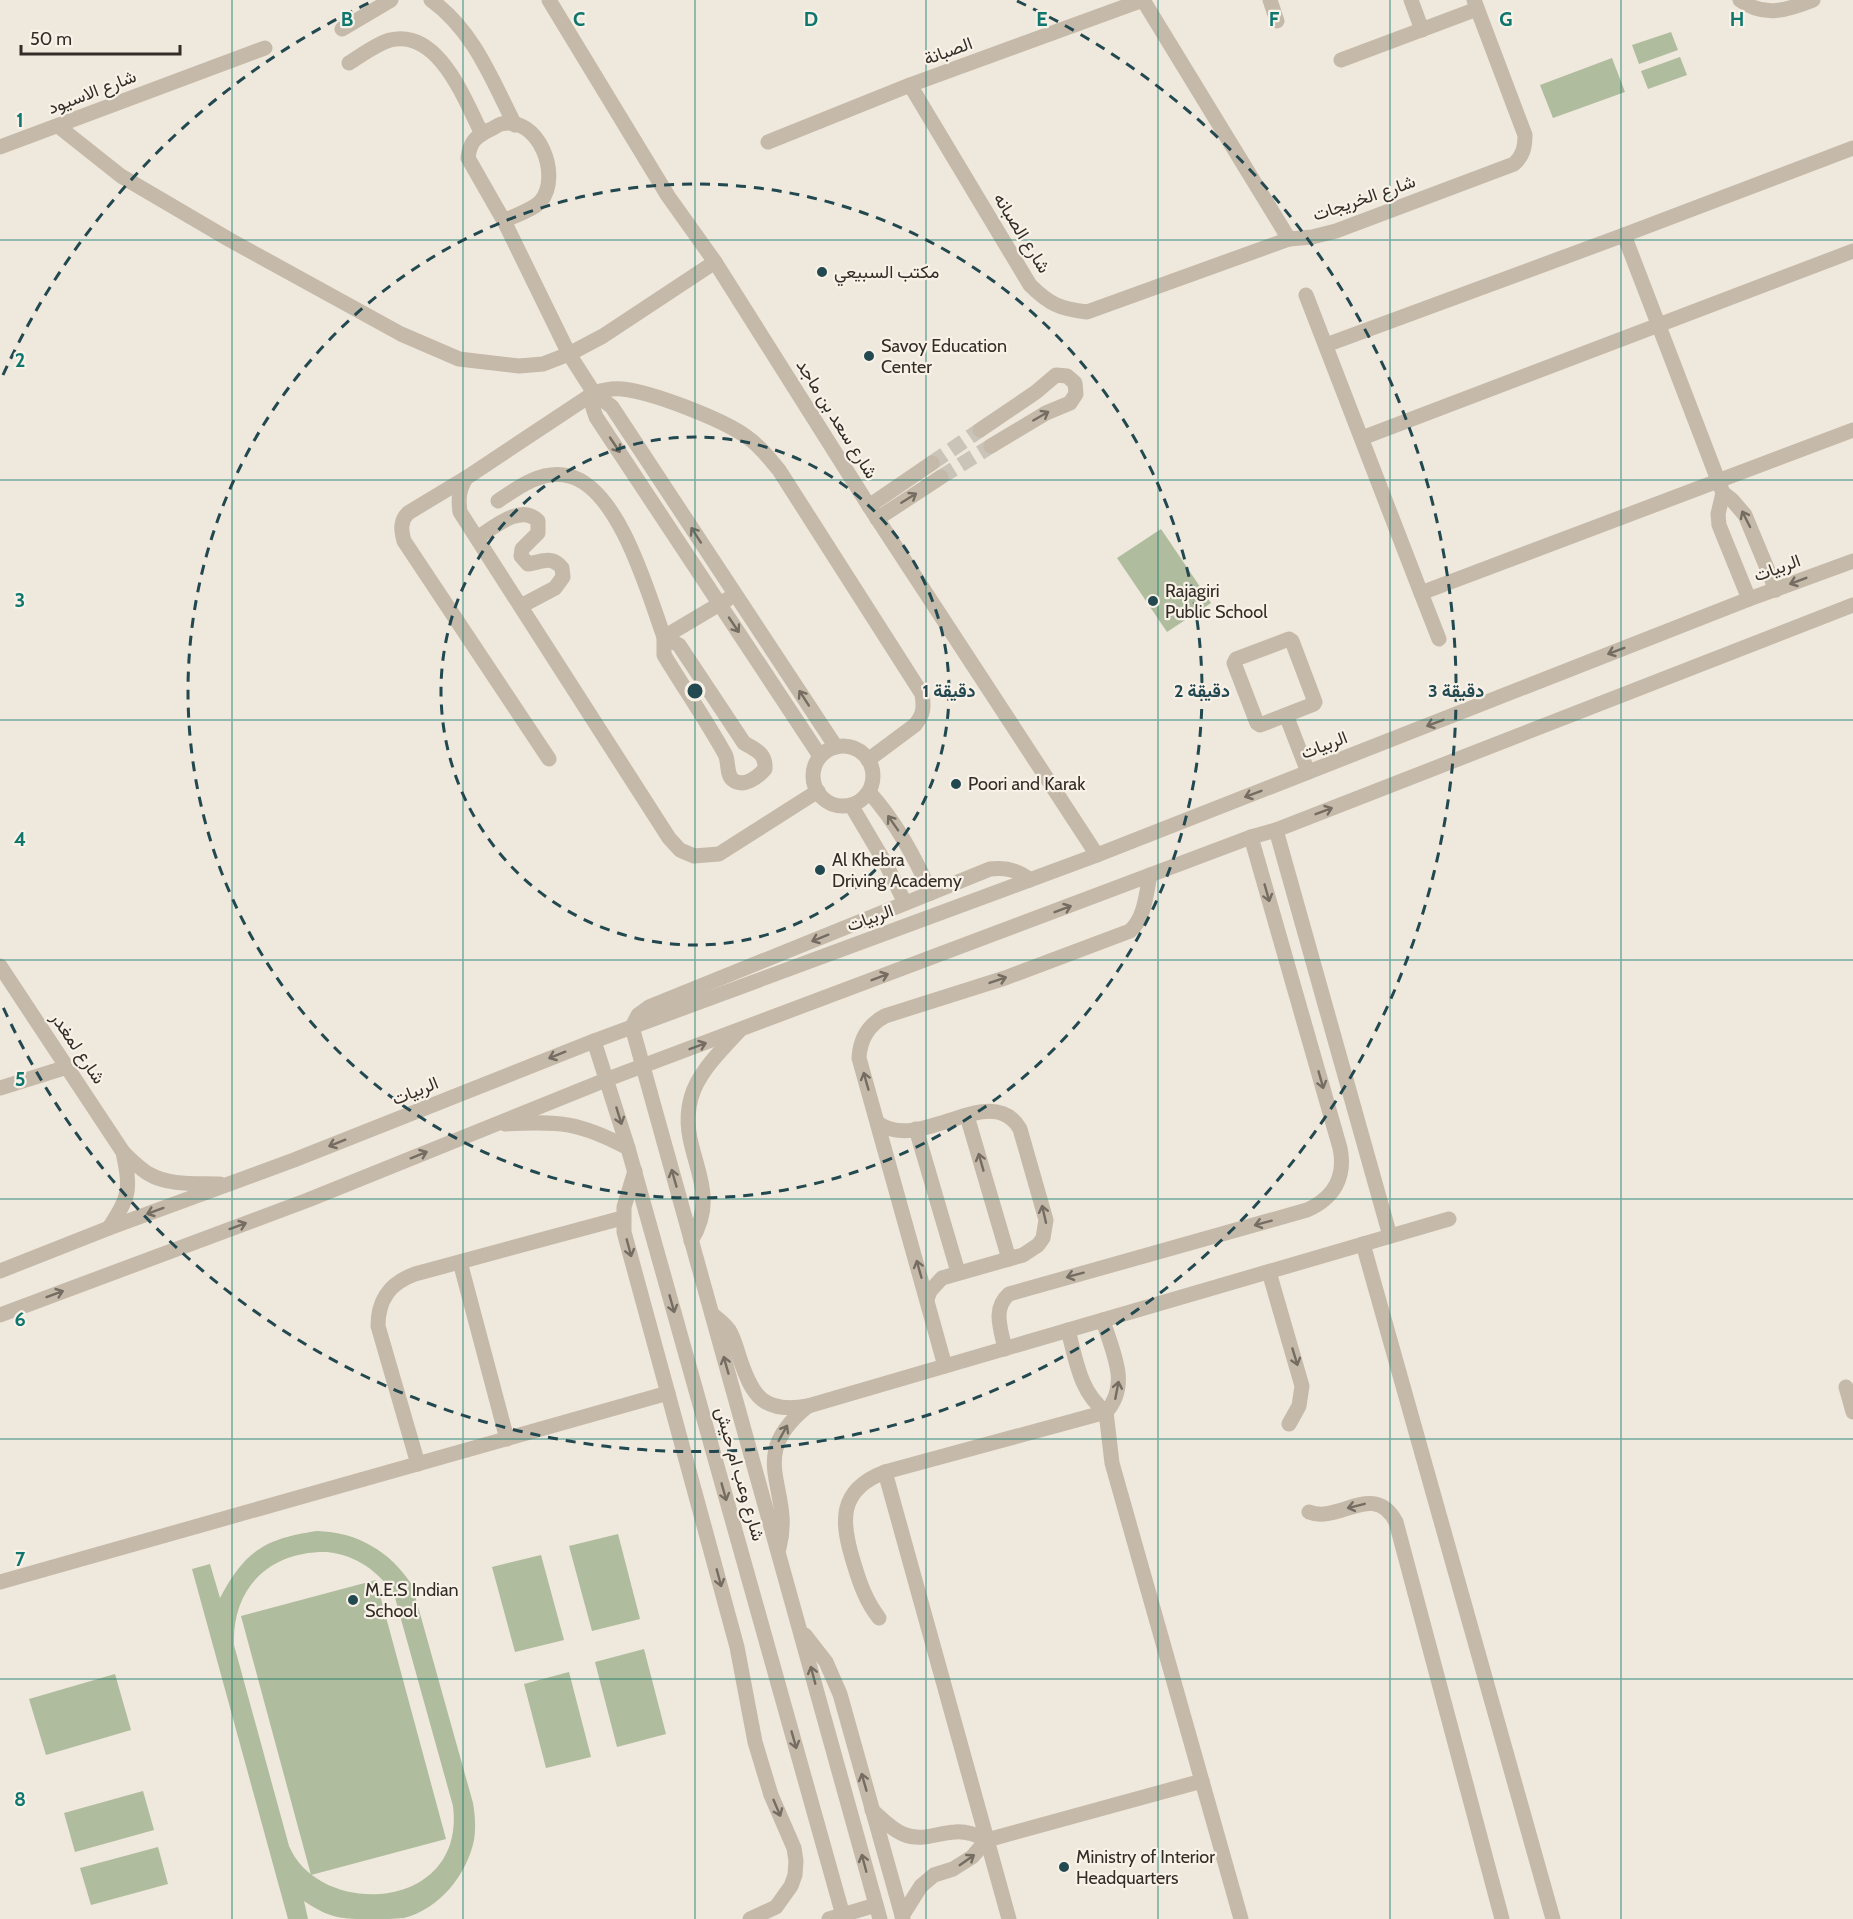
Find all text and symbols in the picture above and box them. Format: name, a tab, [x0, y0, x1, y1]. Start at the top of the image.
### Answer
text: B	[341, 7, 353, 31]
text: C	[573, 7, 585, 31]
text: D	[804, 7, 818, 31]
text: E	[1036, 7, 1048, 31]
text: F	[1269, 7, 1280, 31]
text: G	[1499, 7, 1513, 31]
text: H	[1730, 7, 1744, 31]
scale bar	[21, 18, 180, 56]
text: 50 m	[30, 28, 72, 50]
street label: الصبانة	[921, 32, 975, 70]
street label: شارع الاسيود	[45, 65, 140, 120]
text: 1	[16, 108, 24, 132]
street label: شارع الخريجات	[1310, 170, 1419, 227]
street label: شارع الصبانه	[988, 189, 1055, 278]
place label: مكتب السبيعي	[834, 261, 939, 287]
marker: مكتب السبيعي	[815, 265, 829, 279]
place label: Savoy Education Center	[881, 335, 1007, 378]
text: 2	[15, 348, 25, 372]
marker: Savoy Education Center	[862, 349, 876, 363]
street label: شارع سعد بن ماجد	[791, 355, 883, 483]
one-way arrow	[1032, 410, 1049, 422]
one-way arrow	[609, 436, 621, 453]
one-way arrow	[900, 492, 917, 504]
one-way arrow	[1740, 511, 1752, 528]
one-way arrow	[690, 527, 703, 544]
street label: الربيات	[1751, 549, 1803, 587]
one-way arrow	[1790, 577, 1808, 588]
place label: Rajagiri Public School	[1165, 580, 1268, 623]
text: 3	[15, 588, 25, 612]
marker: Rajagiri Public School	[1146, 594, 1160, 608]
one-way arrow	[727, 617, 740, 634]
one-way arrow	[1608, 647, 1626, 658]
text: 1 دقيقة	[922, 680, 976, 702]
text: 2 دقيقة	[1174, 680, 1230, 702]
text: 3 دقيقة	[1428, 680, 1484, 702]
centre of rings	[685, 681, 705, 701]
one-way arrow	[798, 690, 810, 707]
one-way arrow	[1426, 718, 1445, 729]
street label: الربيات	[1298, 726, 1350, 764]
place label: Poori and Karak	[968, 773, 1086, 795]
marker: Poori and Karak	[949, 777, 963, 791]
one-way arrow	[1245, 789, 1263, 800]
one-way arrow	[1314, 805, 1333, 816]
one-way arrow	[887, 815, 899, 832]
text: 4	[14, 827, 26, 851]
place label: Al Khebra Driving Academy	[832, 849, 962, 892]
marker: Al Khebra Driving Academy	[813, 863, 827, 877]
one-way arrow	[1262, 883, 1273, 902]
street label: الربيات	[844, 899, 896, 937]
one-way arrow	[1053, 902, 1072, 913]
one-way arrow	[811, 933, 830, 944]
one-way arrow	[870, 971, 889, 982]
one-way arrow	[988, 974, 1007, 985]
street label: شارع لمغدر	[45, 1007, 110, 1089]
one-way arrow	[688, 1039, 706, 1050]
one-way arrow	[549, 1050, 567, 1061]
text: 5	[15, 1067, 25, 1091]
one-way arrow	[1316, 1070, 1327, 1089]
street label: الربيات	[389, 1072, 441, 1110]
one-way arrow	[860, 1072, 871, 1091]
one-way arrow	[614, 1106, 625, 1125]
one-way arrow	[328, 1138, 347, 1149]
one-way arrow	[409, 1149, 428, 1160]
one-way arrow	[975, 1153, 986, 1172]
one-way arrow	[668, 1168, 679, 1187]
one-way arrow	[1037, 1204, 1049, 1223]
one-way arrow	[146, 1207, 164, 1218]
one-way arrow	[1253, 1218, 1272, 1229]
one-way arrow	[228, 1220, 246, 1231]
one-way arrow	[623, 1238, 635, 1257]
one-way arrow	[913, 1260, 924, 1279]
one-way arrow	[1065, 1269, 1084, 1281]
one-way arrow	[45, 1288, 64, 1299]
one-way arrow	[667, 1294, 678, 1313]
text: 6	[14, 1307, 26, 1331]
one-way arrow	[1290, 1347, 1301, 1366]
one-way arrow	[720, 1356, 731, 1375]
one-way arrow	[1112, 1381, 1123, 1400]
street label: شارع وعب ام حيش	[709, 1405, 770, 1544]
one-way arrow	[777, 1425, 789, 1442]
one-way arrow	[719, 1482, 730, 1501]
one-way arrow	[1347, 1500, 1366, 1512]
text: 7	[15, 1547, 26, 1571]
one-way arrow	[713, 1568, 725, 1587]
place label: M.E.S Indian School	[365, 1579, 459, 1622]
marker: M.E.S Indian School	[346, 1593, 360, 1607]
one-way arrow	[807, 1665, 818, 1684]
one-way arrow	[788, 1730, 800, 1749]
one-way arrow	[858, 1773, 870, 1792]
text: 8	[14, 1787, 26, 1811]
one-way arrow	[772, 1798, 783, 1816]
place label: Ministry of Interior Headquarters	[1076, 1846, 1215, 1889]
one-way arrow	[858, 1853, 870, 1872]
one-way arrow	[958, 1854, 975, 1866]
marker: Ministry of Interior Headquarters	[1057, 1860, 1071, 1874]

